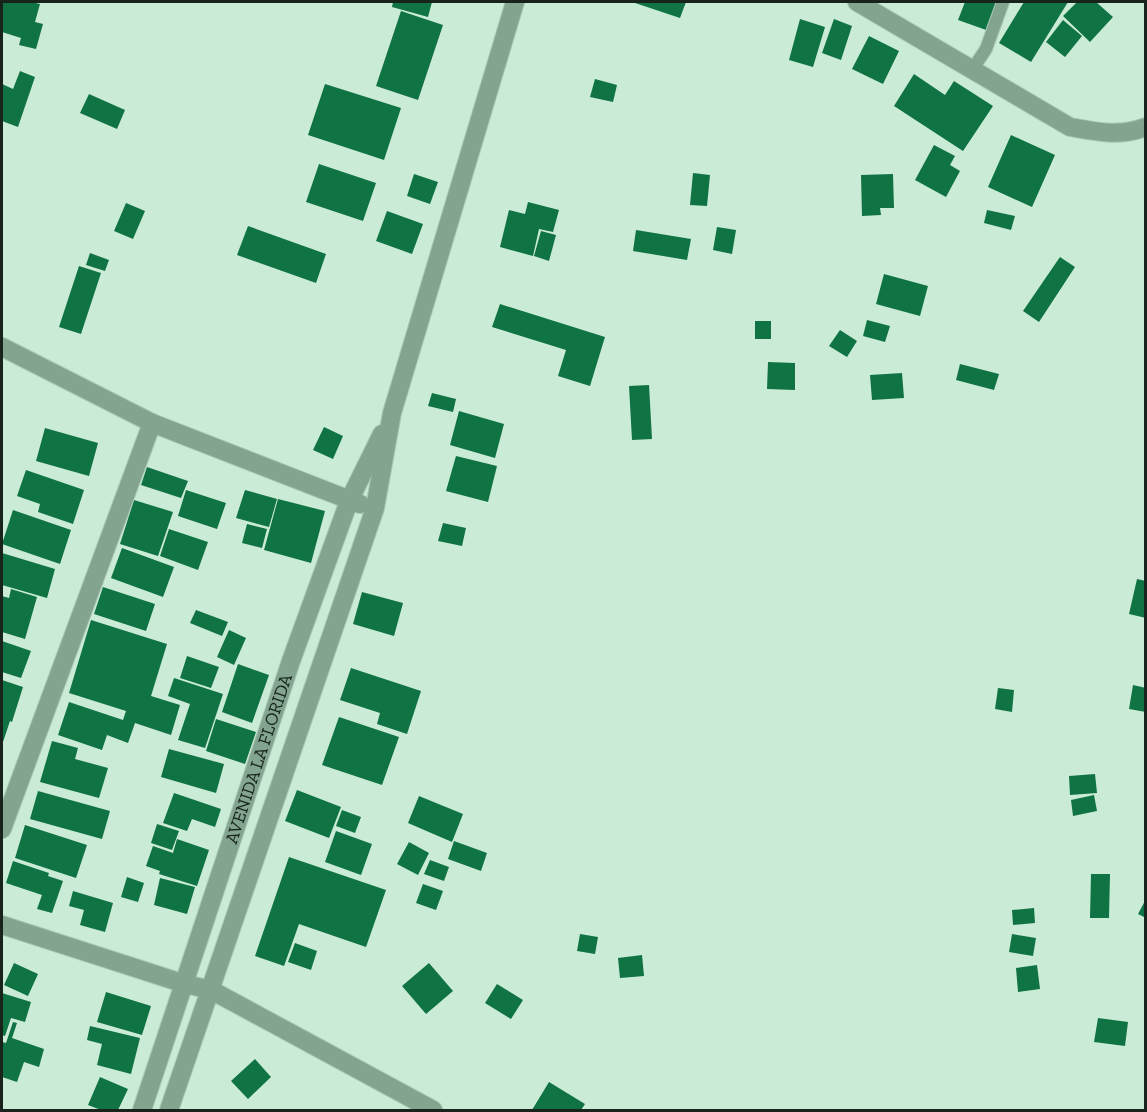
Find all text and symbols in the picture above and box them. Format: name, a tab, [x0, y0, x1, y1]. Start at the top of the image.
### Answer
street label: AVENIDA LA FLORIDA	[220, 671, 297, 847]

